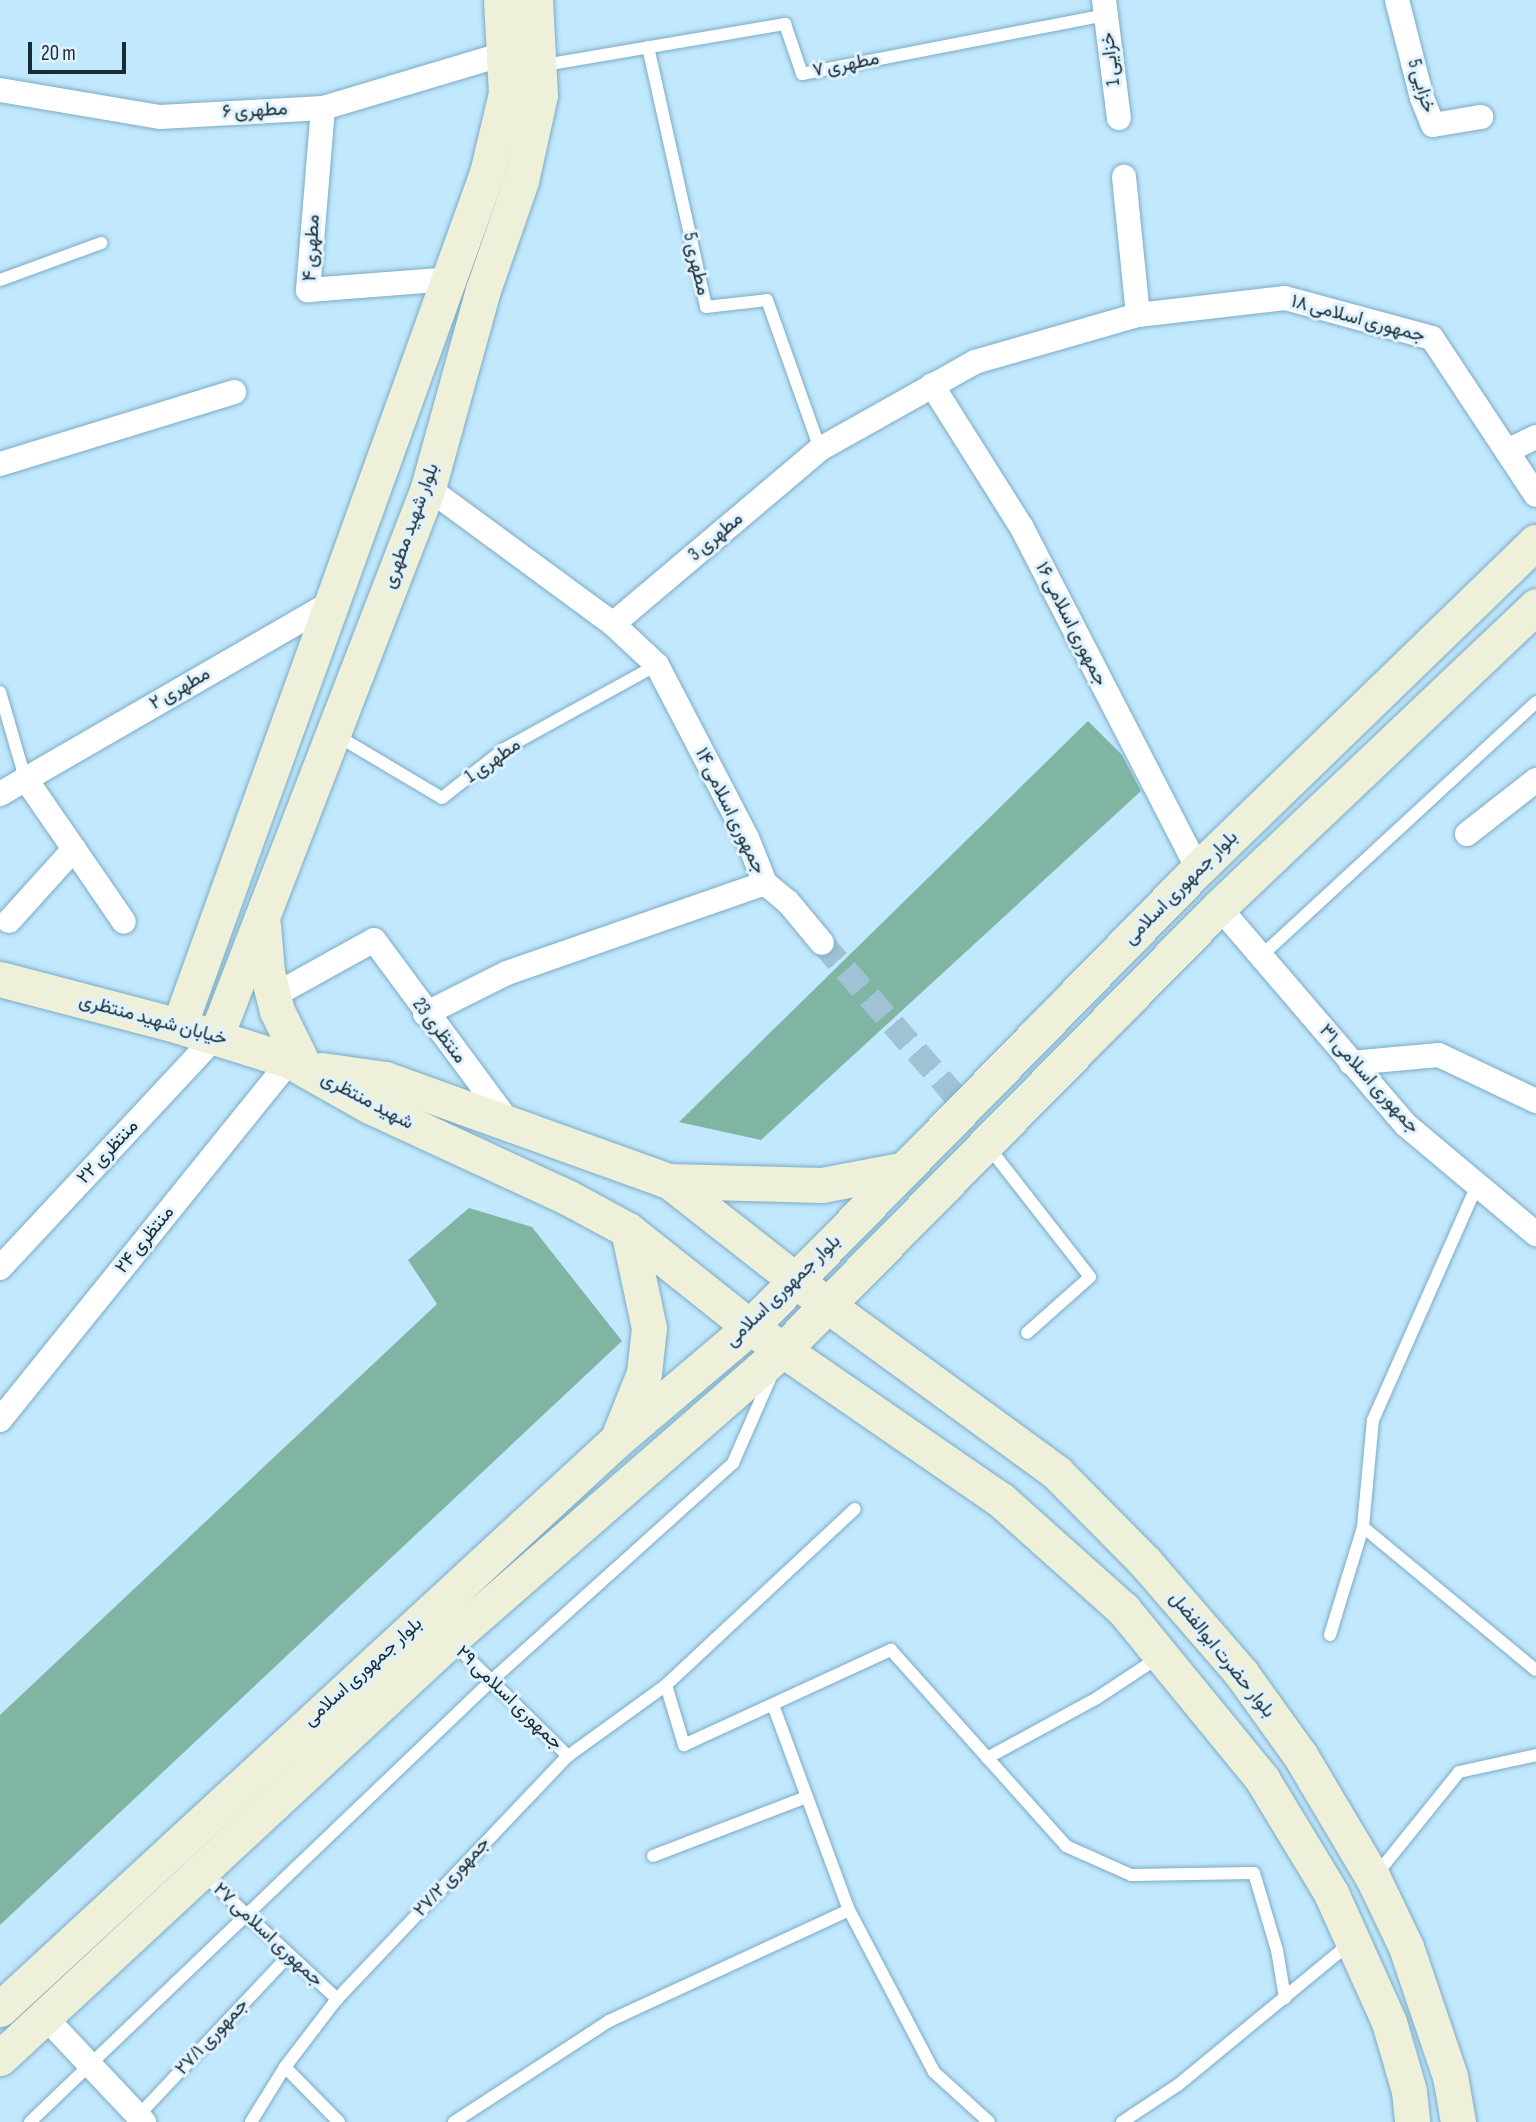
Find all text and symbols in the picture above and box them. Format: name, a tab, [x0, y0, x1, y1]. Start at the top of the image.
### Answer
scale bar	[32, 28, 130, 72]
street label: خزایی 1	[1096, 31, 1126, 87]
text: 20 m	[41, 41, 76, 66]
street label: مطهری ۷	[811, 47, 881, 83]
street label: خزایی 5	[1402, 57, 1440, 115]
street label: مطهری ۶	[222, 98, 288, 124]
street label: مطهری ۴	[299, 214, 325, 282]
street label: مطهری 5	[678, 230, 714, 298]
street label: جمهوری اسلامی ۱۸	[1288, 290, 1428, 348]
street label: بلوار شهید مطهری	[378, 460, 444, 592]
street label: مطهری 3	[684, 508, 748, 566]
street label: جمهوری اسلامی ۱۶	[1030, 558, 1112, 690]
street label: مطهری ۲	[146, 663, 214, 715]
street label: مطهری 1	[461, 734, 525, 788]
street label: جمهوری اسلامی ۱۴	[690, 744, 770, 878]
street label: بلوار جمهوری اسلامی	[1119, 826, 1243, 950]
street label: خیابان شهید منتظری	[76, 989, 230, 1051]
street label: منتظری 23	[407, 994, 471, 1068]
street label: جمهوری اسلامی ۳۱	[1314, 1020, 1424, 1138]
street label: شهید منتظری	[317, 1067, 417, 1135]
street label: منتظری ۲۲	[72, 1115, 144, 1189]
street label: منتظری ۲۴	[111, 1201, 179, 1279]
street label: بلوار جمهوری اسلامی	[720, 1230, 846, 1352]
street label: بلوار حضرت ابوالفضل	[1164, 1587, 1280, 1723]
street label: بلوار جمهوری اسلامی	[299, 1613, 427, 1731]
street label: جمهوری اسلامی ۲۹	[451, 1641, 567, 1755]
street label: جمهوری ۲۷/۲	[409, 1832, 495, 1922]
street label: جمهوری اسلامی ۲۷	[208, 1878, 328, 1992]
street label: جمهوری ۲۷/۱	[171, 1994, 253, 2080]

